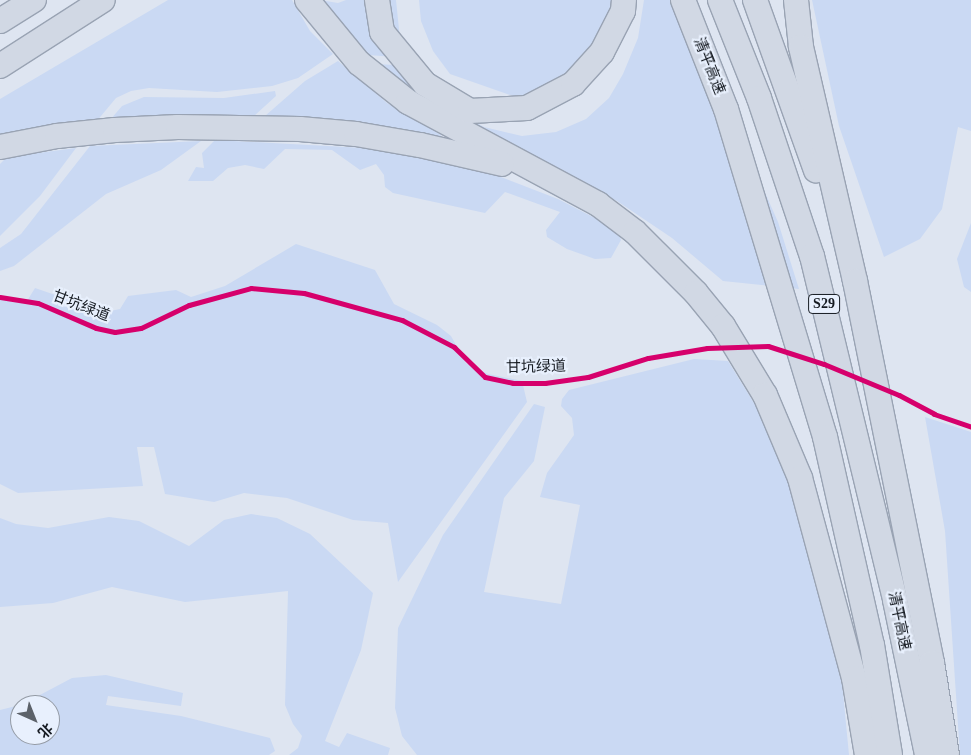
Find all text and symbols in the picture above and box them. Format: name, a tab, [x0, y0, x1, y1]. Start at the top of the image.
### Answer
street label: 清平高速	[689, 35, 729, 97]
street label: 甘坑绿道	[50, 287, 112, 325]
road number: S29	[808, 292, 840, 316]
street label: 甘坑绿道	[506, 357, 566, 377]
street label: 清平高速	[884, 590, 914, 652]
north arrow	[10, 695, 60, 745]
text: 北	[35, 720, 55, 741]

